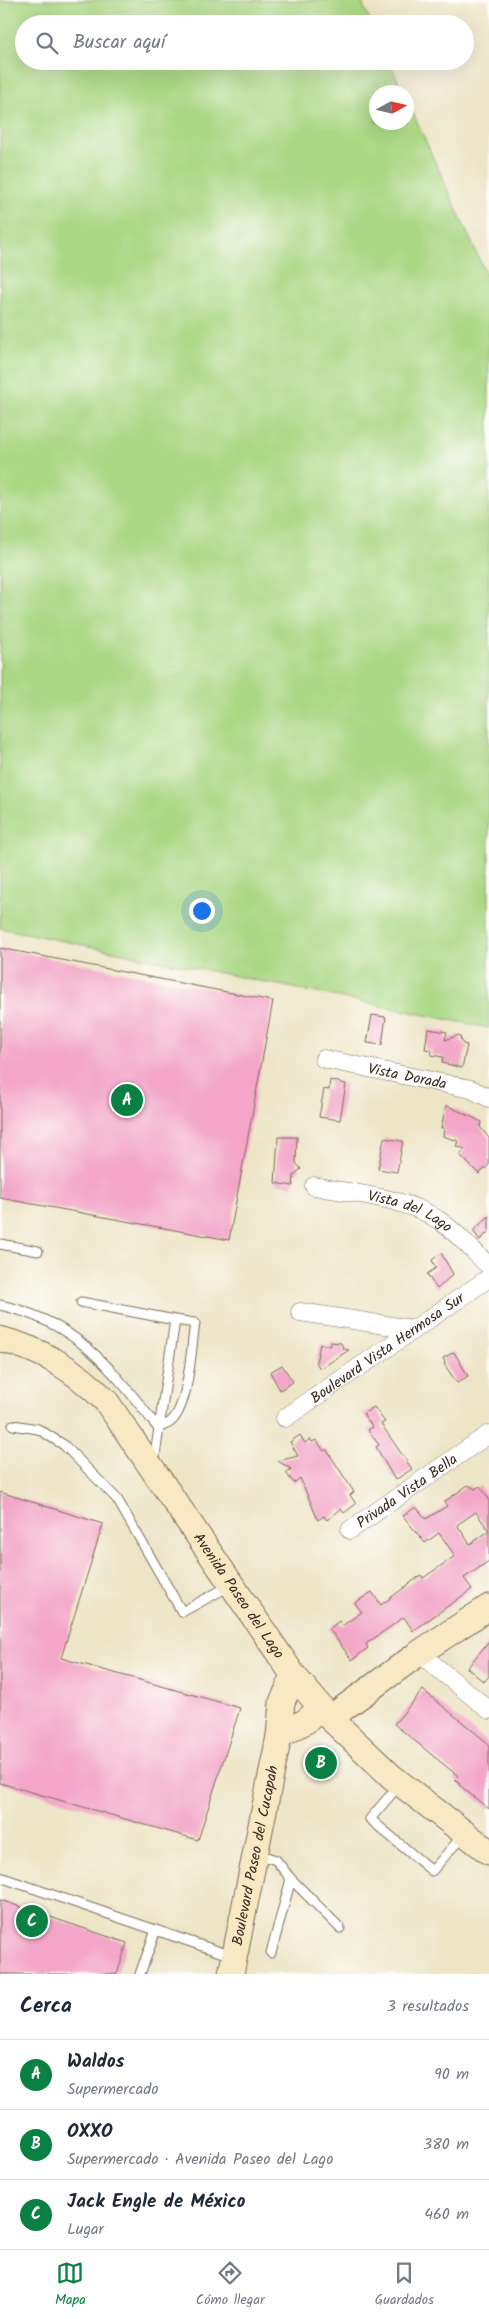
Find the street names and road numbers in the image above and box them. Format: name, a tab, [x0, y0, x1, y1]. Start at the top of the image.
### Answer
street label: Vista Dorada	[366, 1057, 449, 1097]
street label: Vista del Lago	[366, 1185, 457, 1239]
street label: Boulevard Vista Hermosa Sur	[306, 1286, 471, 1410]
street label: Privada Vista Bella	[352, 1448, 463, 1535]
street label: Avenida Paseo del Lago	[186, 1528, 290, 1664]
street label: Boulevard Paseo del Cucapah	[226, 1763, 286, 1948]

